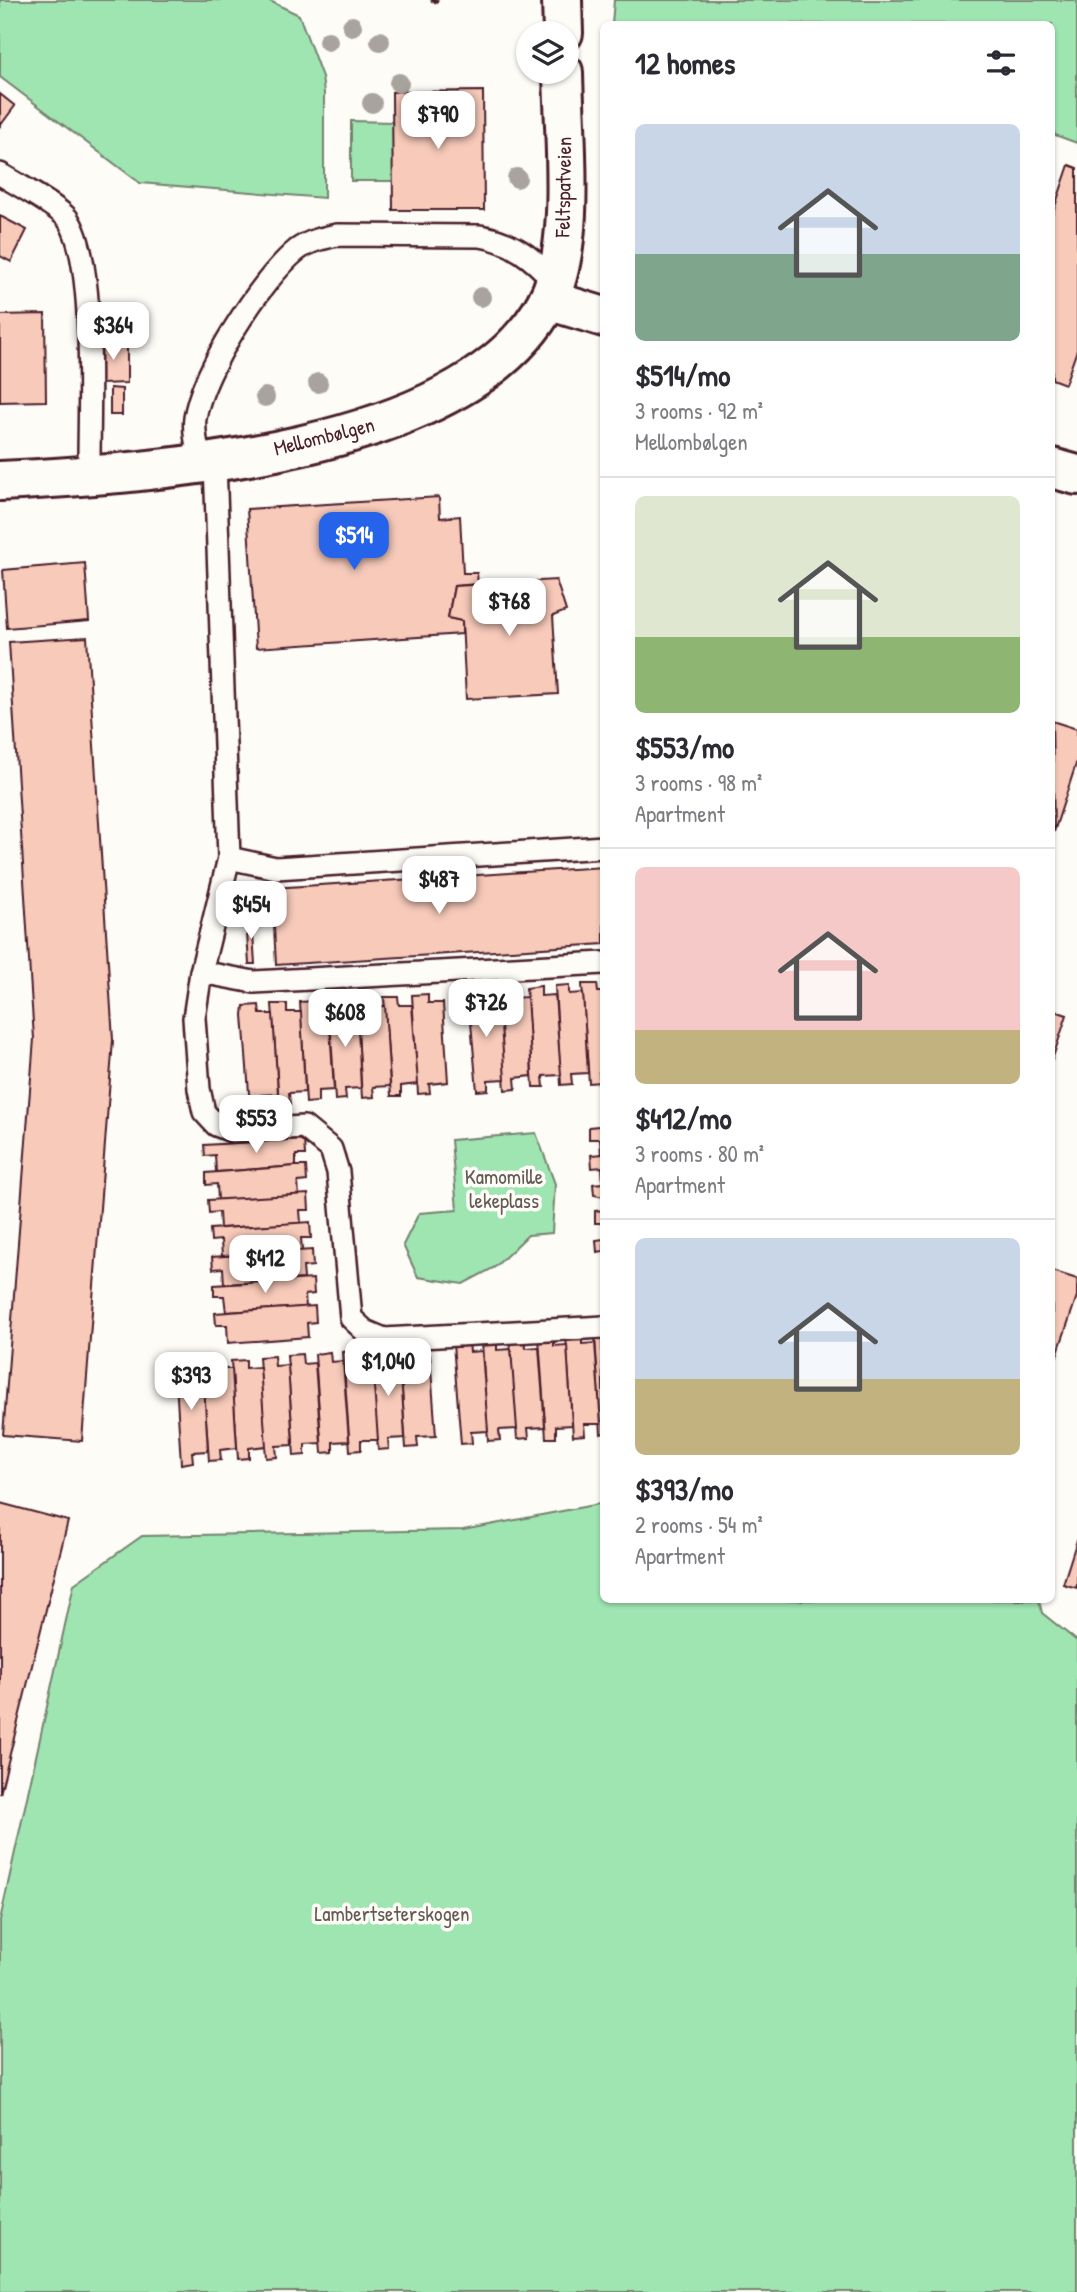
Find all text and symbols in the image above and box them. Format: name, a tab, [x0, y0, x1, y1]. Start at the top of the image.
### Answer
map controls	[516, 21, 579, 84]
button: layers	[516, 21, 579, 84]
text: 12 homes	[635, 43, 735, 83]
icon: filters	[982, 44, 1020, 82]
pin: $790	[397, 92, 479, 151]
text: $790	[417, 98, 459, 129]
street label: Feltspatveien	[548, 136, 578, 239]
icon: home	[765, 170, 891, 296]
pin: $364	[72, 302, 154, 362]
text: $364	[93, 309, 133, 340]
text: $514/mo	[635, 355, 730, 395]
text: 3 rooms · 92 m²	[635, 395, 763, 426]
street label: Mellombølgen	[271, 409, 377, 463]
text: Mellombølgen	[635, 426, 748, 457]
pin: $514	[313, 512, 395, 572]
text: $514	[335, 519, 373, 550]
icon: home	[765, 542, 891, 668]
pin: $768	[468, 578, 550, 638]
text: $768	[488, 585, 530, 616]
text: $553/mo	[635, 727, 734, 767]
text: 3 rooms · 98 m²	[635, 767, 762, 798]
text: Apartment	[635, 798, 725, 829]
pin: $487	[398, 856, 480, 916]
text: $487	[418, 863, 460, 894]
pin: $454	[210, 881, 292, 941]
text: $454	[232, 888, 270, 919]
icon: home	[765, 913, 891, 1039]
pin: $726	[445, 979, 527, 1039]
text: $726	[465, 986, 508, 1017]
pin: $608	[304, 990, 386, 1049]
text: $608	[324, 996, 366, 1027]
pin: $553	[215, 1096, 297, 1155]
text: $412/mo	[635, 1098, 732, 1138]
text: $553	[235, 1102, 277, 1133]
text: 3 rooms · 80 m²	[635, 1138, 764, 1169]
park label: Kamomille lekeplass	[465, 1162, 543, 1215]
text: Apartment	[635, 1169, 725, 1200]
pin: $412	[224, 1236, 306, 1295]
text: $412	[245, 1242, 285, 1273]
icon: home	[765, 1284, 891, 1410]
pin: $1,040	[331, 1338, 445, 1398]
text: $1,040	[361, 1345, 415, 1376]
pin: $393	[150, 1352, 232, 1412]
text: $393	[171, 1359, 211, 1390]
text: $393/mo	[635, 1469, 733, 1509]
text: 2 rooms · 54 m²	[635, 1509, 763, 1540]
text: Apartment	[635, 1540, 725, 1571]
park label: Lambertseterskogen	[314, 1899, 470, 1928]

